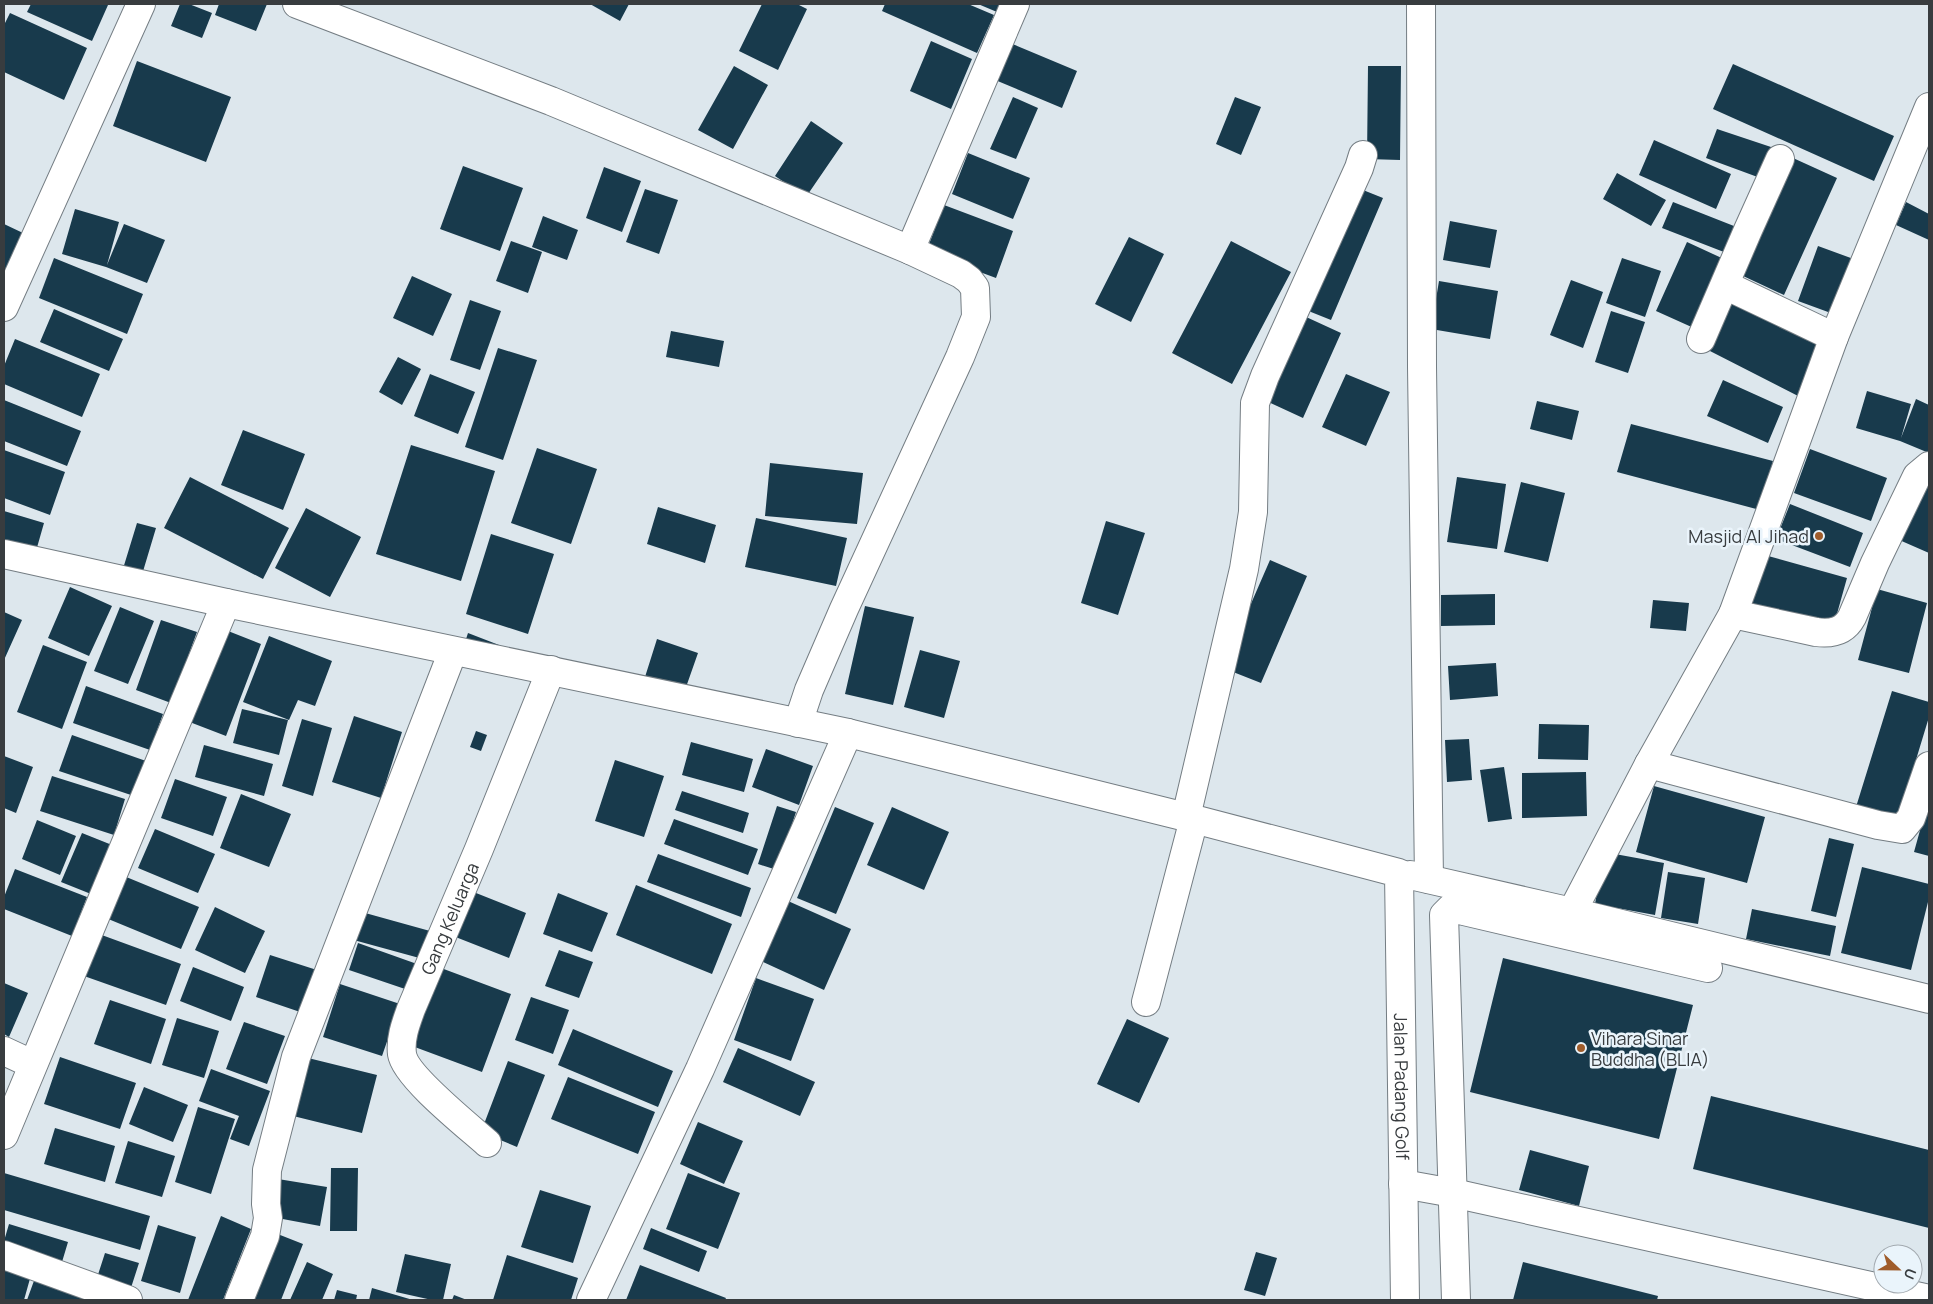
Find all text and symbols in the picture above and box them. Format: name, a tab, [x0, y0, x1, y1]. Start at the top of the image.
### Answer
place label: Masjid Al Jihad	[1688, 524, 1809, 548]
marker: Masjid Al Jihad	[1813, 530, 1825, 542]
street label: Gang Keluarga	[415, 859, 484, 978]
street label: Jalan Padang Golf	[1389, 1013, 1415, 1161]
place label: Vihara Sinar Buddha (BLIA)	[1591, 1026, 1710, 1071]
marker: Vihara Sinar Buddha (BLIA)	[1575, 1042, 1587, 1054]
north arrow	[1873, 1244, 1923, 1294]
text: U	[1900, 1266, 1921, 1282]

